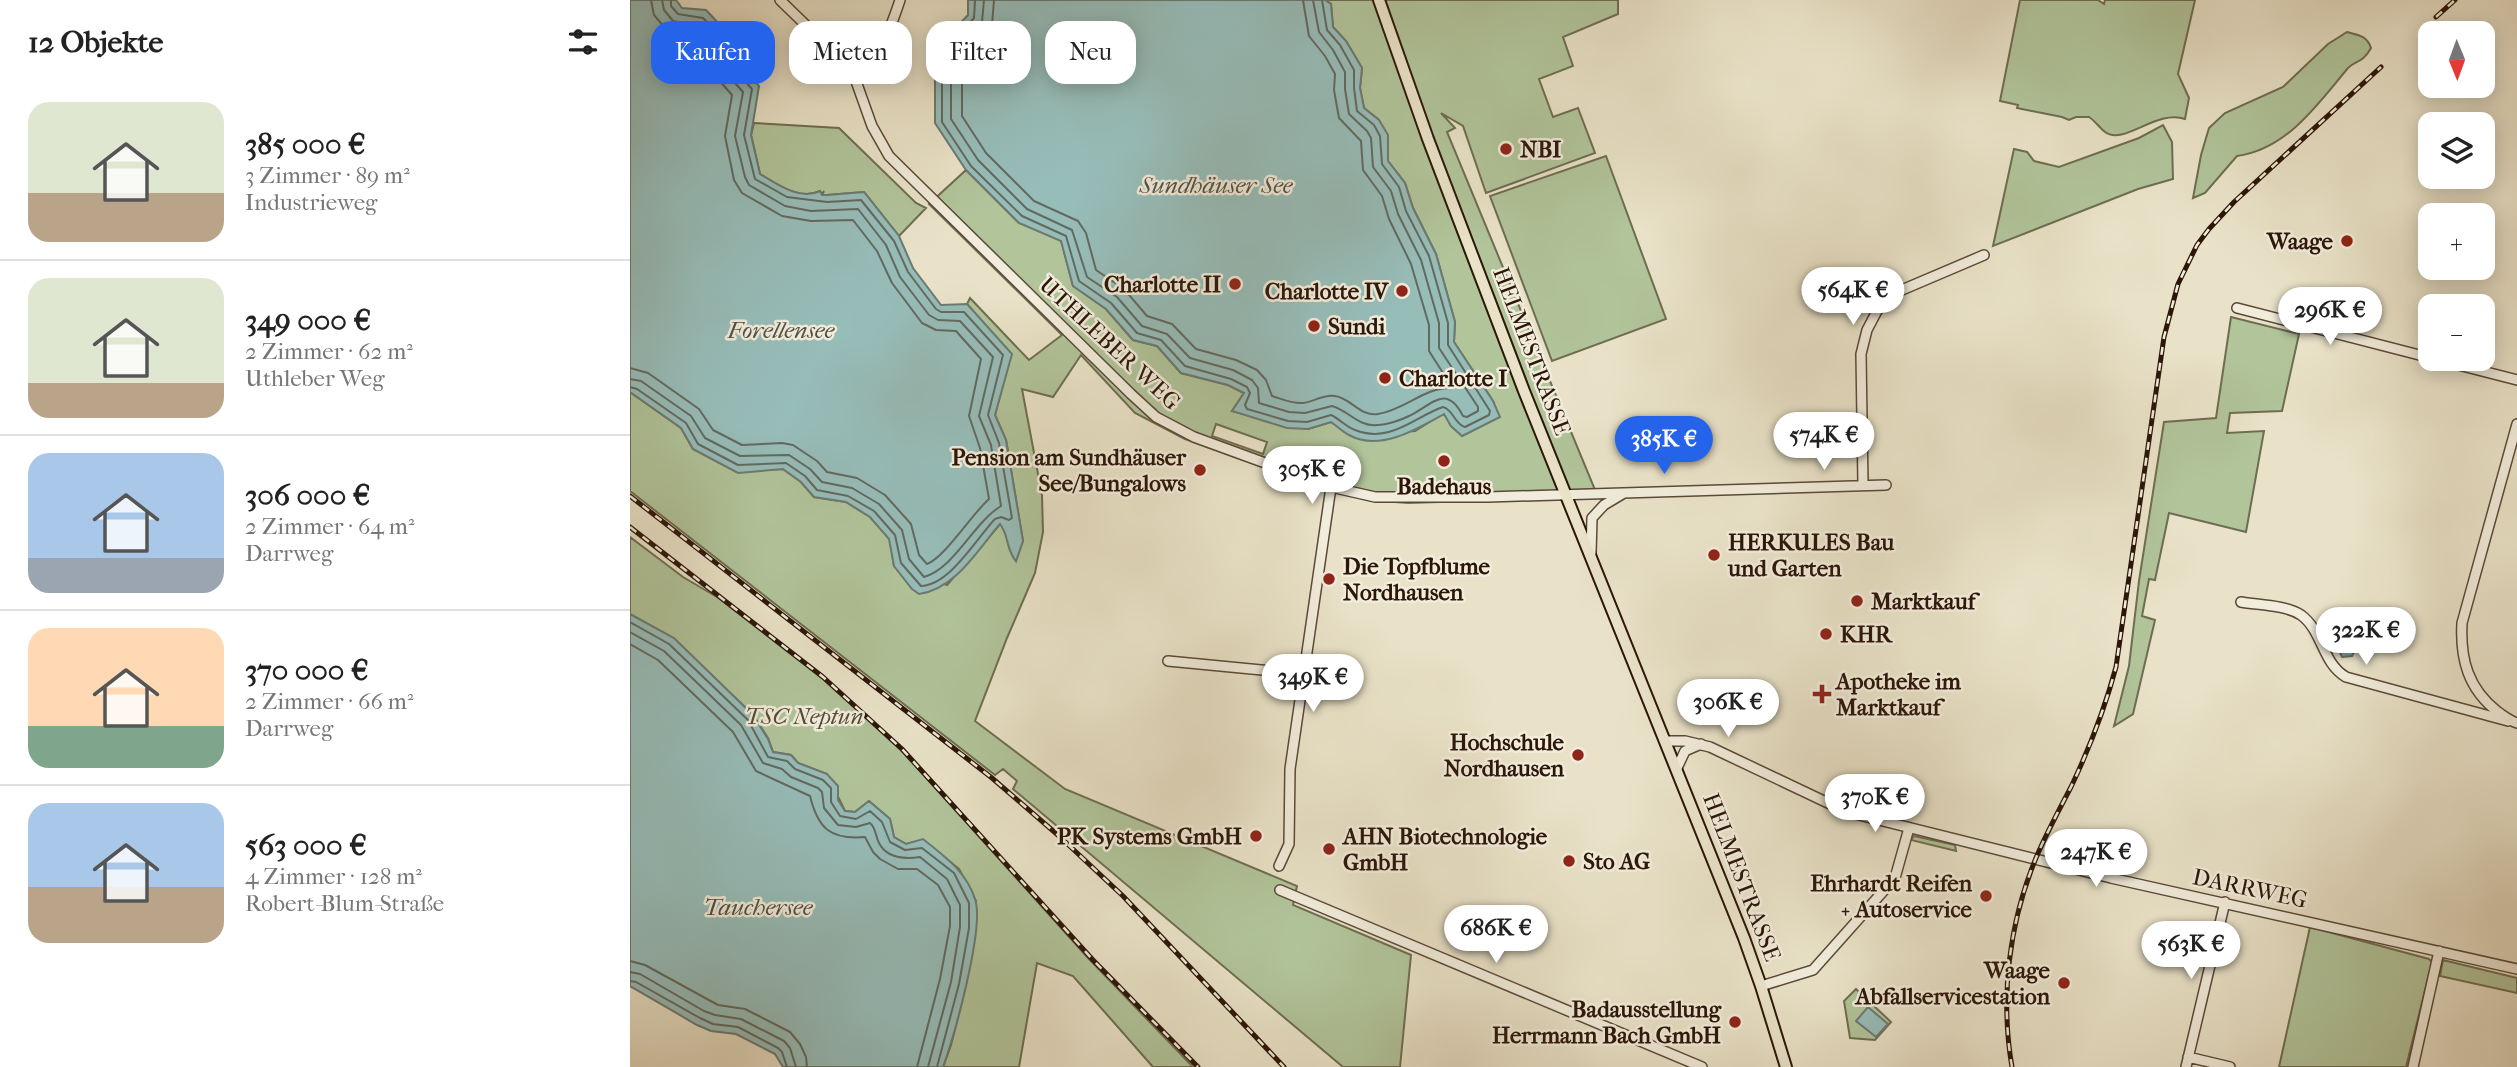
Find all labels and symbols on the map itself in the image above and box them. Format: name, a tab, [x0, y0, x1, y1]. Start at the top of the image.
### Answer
north arrow	[2418, 21, 2496, 98]
place label: NBI	[1520, 136, 1561, 163]
marker: NBI	[1498, 141, 1514, 157]
water label: Sundhäuser See	[1139, 171, 1294, 199]
place label: Waage	[2266, 228, 2334, 255]
marker: Waage	[2339, 233, 2355, 249]
street label: HELMESTRASSE	[1487, 263, 1576, 439]
pin: 564K €	[1796, 268, 1910, 327]
street label: UTHLEBER WEG	[1034, 271, 1186, 416]
place label: Charlotte II	[1104, 271, 1221, 298]
marker: Charlotte II	[1227, 276, 1243, 292]
place label: Charlotte IV	[1265, 278, 1390, 305]
marker: Charlotte IV	[1394, 283, 1410, 299]
pin: 296K €	[2273, 288, 2387, 347]
place label: Sundi	[1328, 313, 1386, 340]
water label: Forellensee	[727, 316, 835, 344]
marker: Sundi	[1306, 318, 1322, 334]
place label: Charlotte I	[1399, 365, 1507, 392]
marker: Charlotte I	[1377, 370, 1393, 386]
pin: 574K €	[1767, 412, 1881, 472]
pin: 385K €	[1607, 416, 1721, 476]
place label: Pension am Sundhäuser See/Bungalows	[952, 444, 1187, 497]
pin: 305K €	[1255, 447, 1369, 506]
marker: Badehaus	[1436, 453, 1452, 469]
marker: Pension am Sundhäuser See/Bungalows	[1192, 462, 1208, 478]
place label: Badehaus	[1397, 473, 1492, 500]
place label: HERKULES Bau und Garten	[1727, 529, 1895, 582]
marker: HERKULES Bau und Garten	[1706, 547, 1722, 563]
place label: Die Topfblume Nordhausen	[1343, 553, 1491, 606]
marker: Die Topfblume Nordhausen	[1321, 571, 1337, 587]
place label: Marktkauf	[1871, 588, 1981, 615]
marker: Marktkauf	[1849, 593, 1865, 609]
pin: 322K €	[2309, 608, 2423, 667]
place label: KHR	[1840, 621, 1893, 648]
marker: KHR	[1818, 626, 1834, 642]
pin: 349K €	[1256, 654, 1370, 714]
place label: Apotheke im Marktkauf	[1834, 668, 1962, 721]
pin: 306K €	[1671, 680, 1785, 739]
marker: Apotheke im Marktkauf	[1814, 686, 1830, 702]
park label: TSC Neptun	[745, 703, 863, 730]
place label: Hochschule Nordhausen	[1444, 729, 1565, 782]
marker: Hochschule Nordhausen	[1570, 747, 1586, 763]
pin: 370K €	[1818, 774, 1932, 834]
street label: HELMESTRASSE	[1697, 789, 1786, 965]
place label: PK Systems GmbH	[1057, 823, 1242, 850]
place label: AHN Biotechnologie GmbH	[1341, 823, 1548, 876]
marker: PK Systems GmbH	[1248, 828, 1264, 844]
pin: 247K €	[2039, 830, 2153, 889]
marker: AHN Biotechnologie GmbH	[1321, 841, 1337, 857]
place label: Sto AG	[1583, 848, 1650, 875]
marker: Sto AG	[1561, 853, 1577, 869]
street label: DARRWEG	[2190, 863, 2310, 914]
place label: Ehrhardt Reifen + Autoservice	[1810, 870, 1973, 923]
marker: Ehrhardt Reifen + Autoservice	[1978, 888, 1994, 904]
water label: Tauchersee	[704, 893, 814, 921]
pin: 686K €	[1439, 906, 1553, 965]
pin: 563K €	[2134, 922, 2248, 981]
place label: Waage Abfallservicestation	[1854, 957, 2051, 1010]
marker: Waage Abfallservicestation	[2056, 975, 2072, 991]
place label: Badausstellung Herrmann Bach GmbH	[1492, 996, 1722, 1049]
marker: Badausstellung Herrmann Bach GmbH	[1727, 1014, 1743, 1030]

